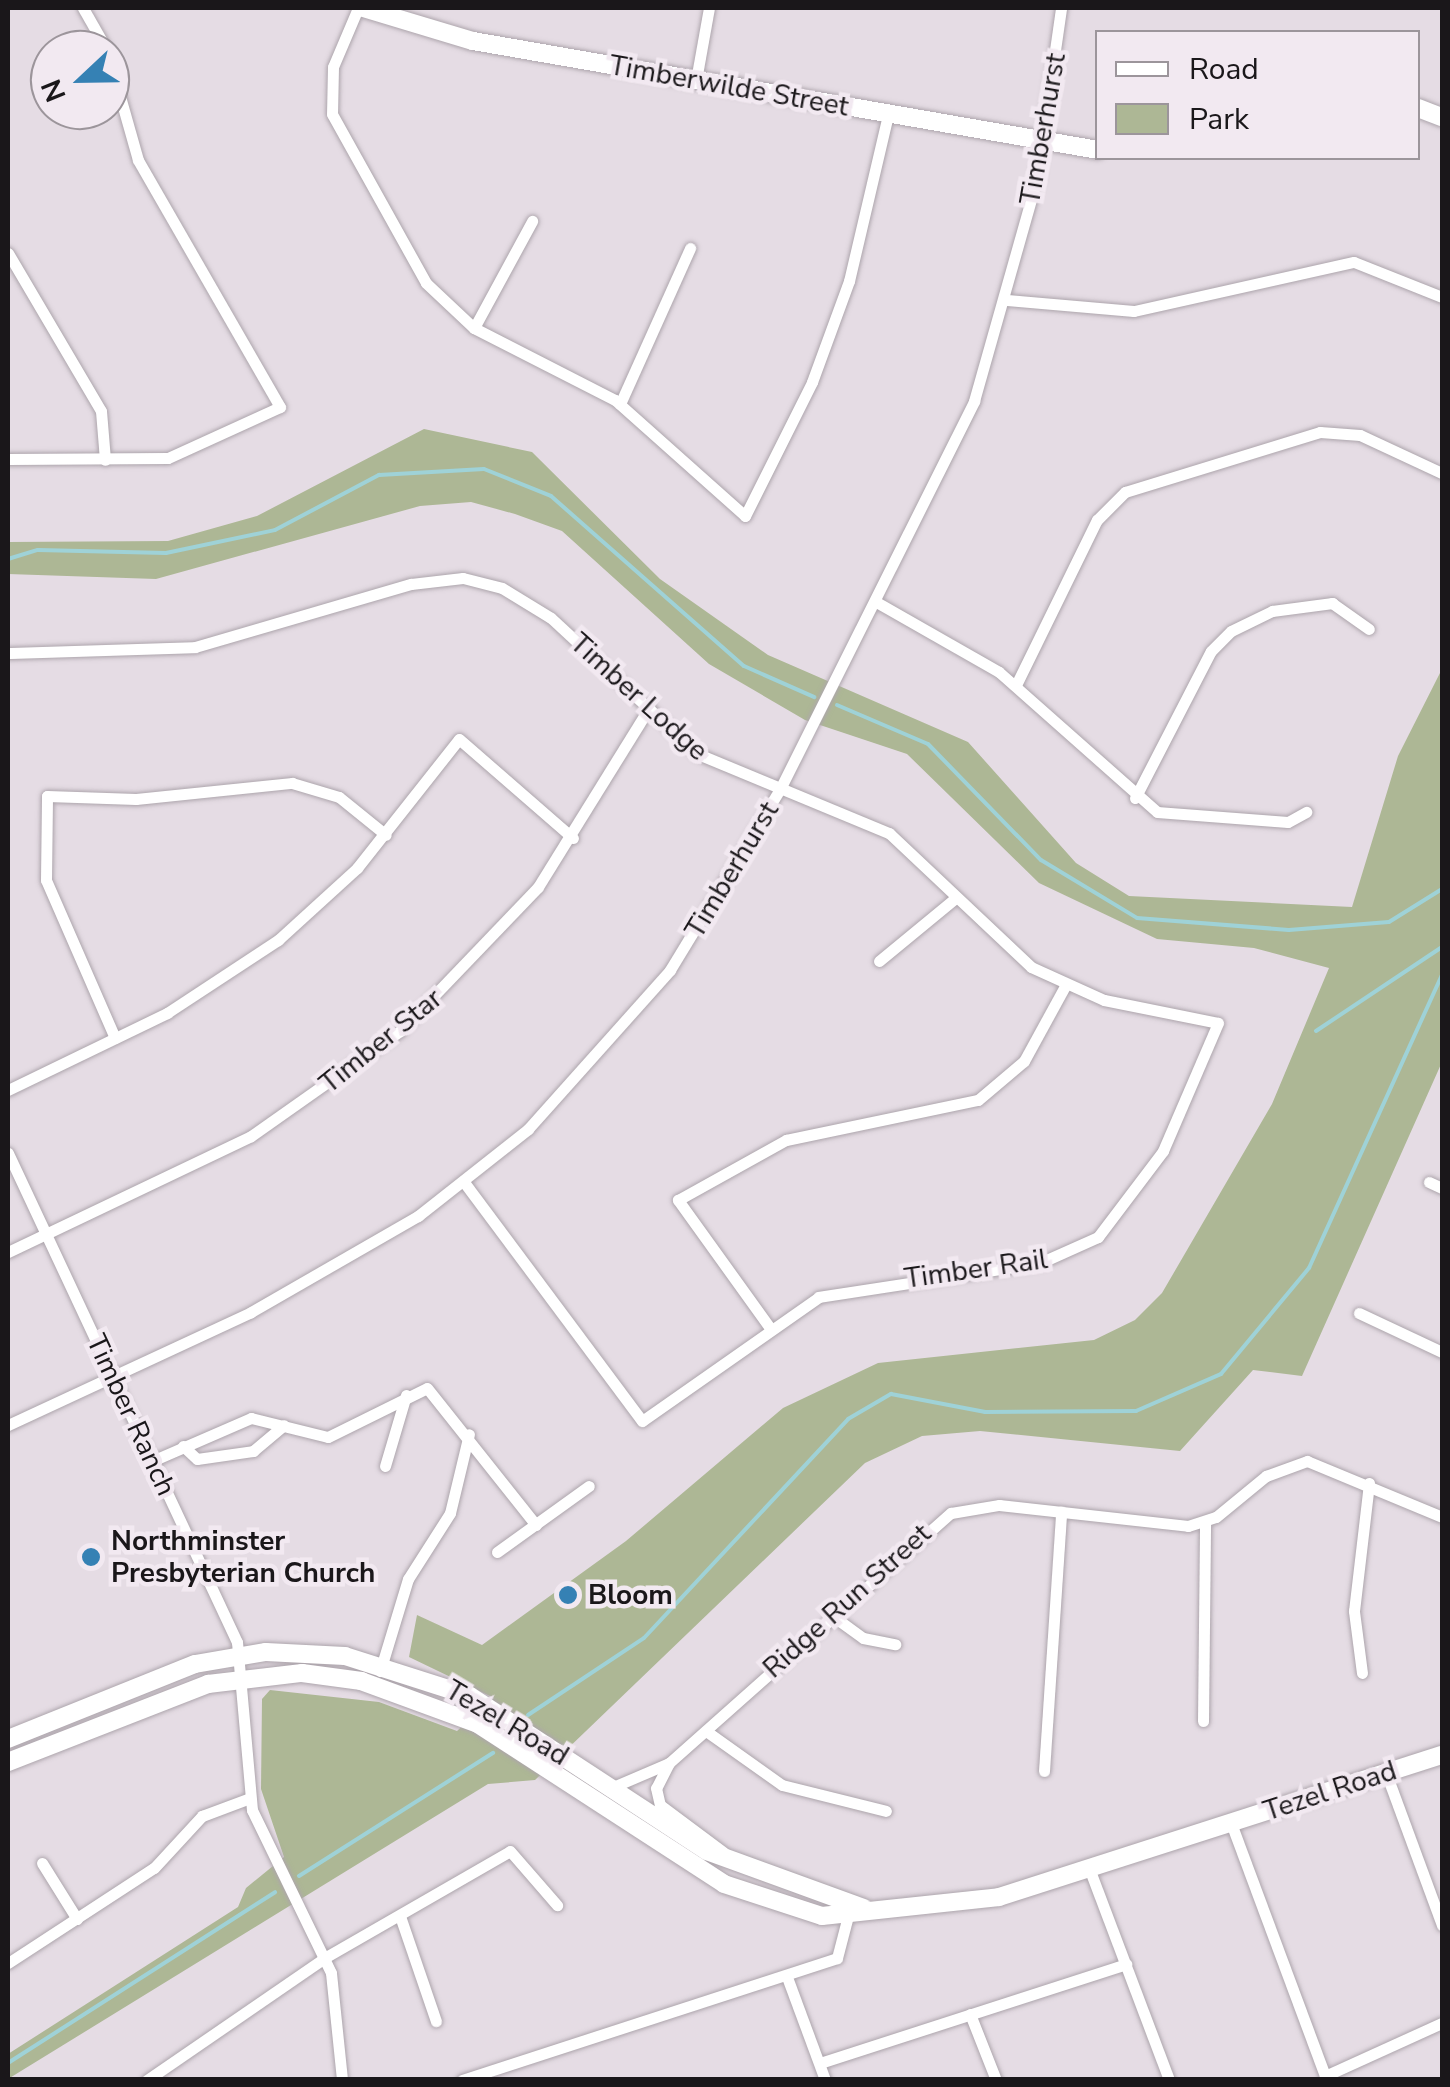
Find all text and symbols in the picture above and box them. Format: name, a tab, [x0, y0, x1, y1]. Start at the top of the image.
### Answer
north arrow	[30, 30, 130, 130]
legend	[1095, 30, 1420, 160]
street label: Timberwilde Street	[607, 48, 851, 124]
text: Road	[1189, 49, 1259, 90]
street label: Timberhurst	[1013, 51, 1073, 207]
text: N	[33, 74, 76, 107]
text: Park	[1189, 99, 1249, 140]
street label: Timber Lodge	[563, 626, 715, 768]
street label: Timberhurst	[678, 796, 786, 944]
street label: Timber Star	[313, 982, 449, 1100]
street label: Timber Rail	[902, 1242, 1050, 1296]
street label: Timber Ranch	[79, 1329, 183, 1501]
street label: Ridge Run Street	[756, 1517, 938, 1685]
place label: Northminster Presbyterian Church	[111, 1524, 375, 1590]
marker: Northminster Presbyterian Church	[80, 1546, 102, 1568]
place label: Bloom	[588, 1578, 673, 1612]
marker: Bloom	[557, 1584, 579, 1606]
street label: Tezel Road	[439, 1673, 575, 1773]
street label: Tezel Road	[1259, 1754, 1401, 1828]

